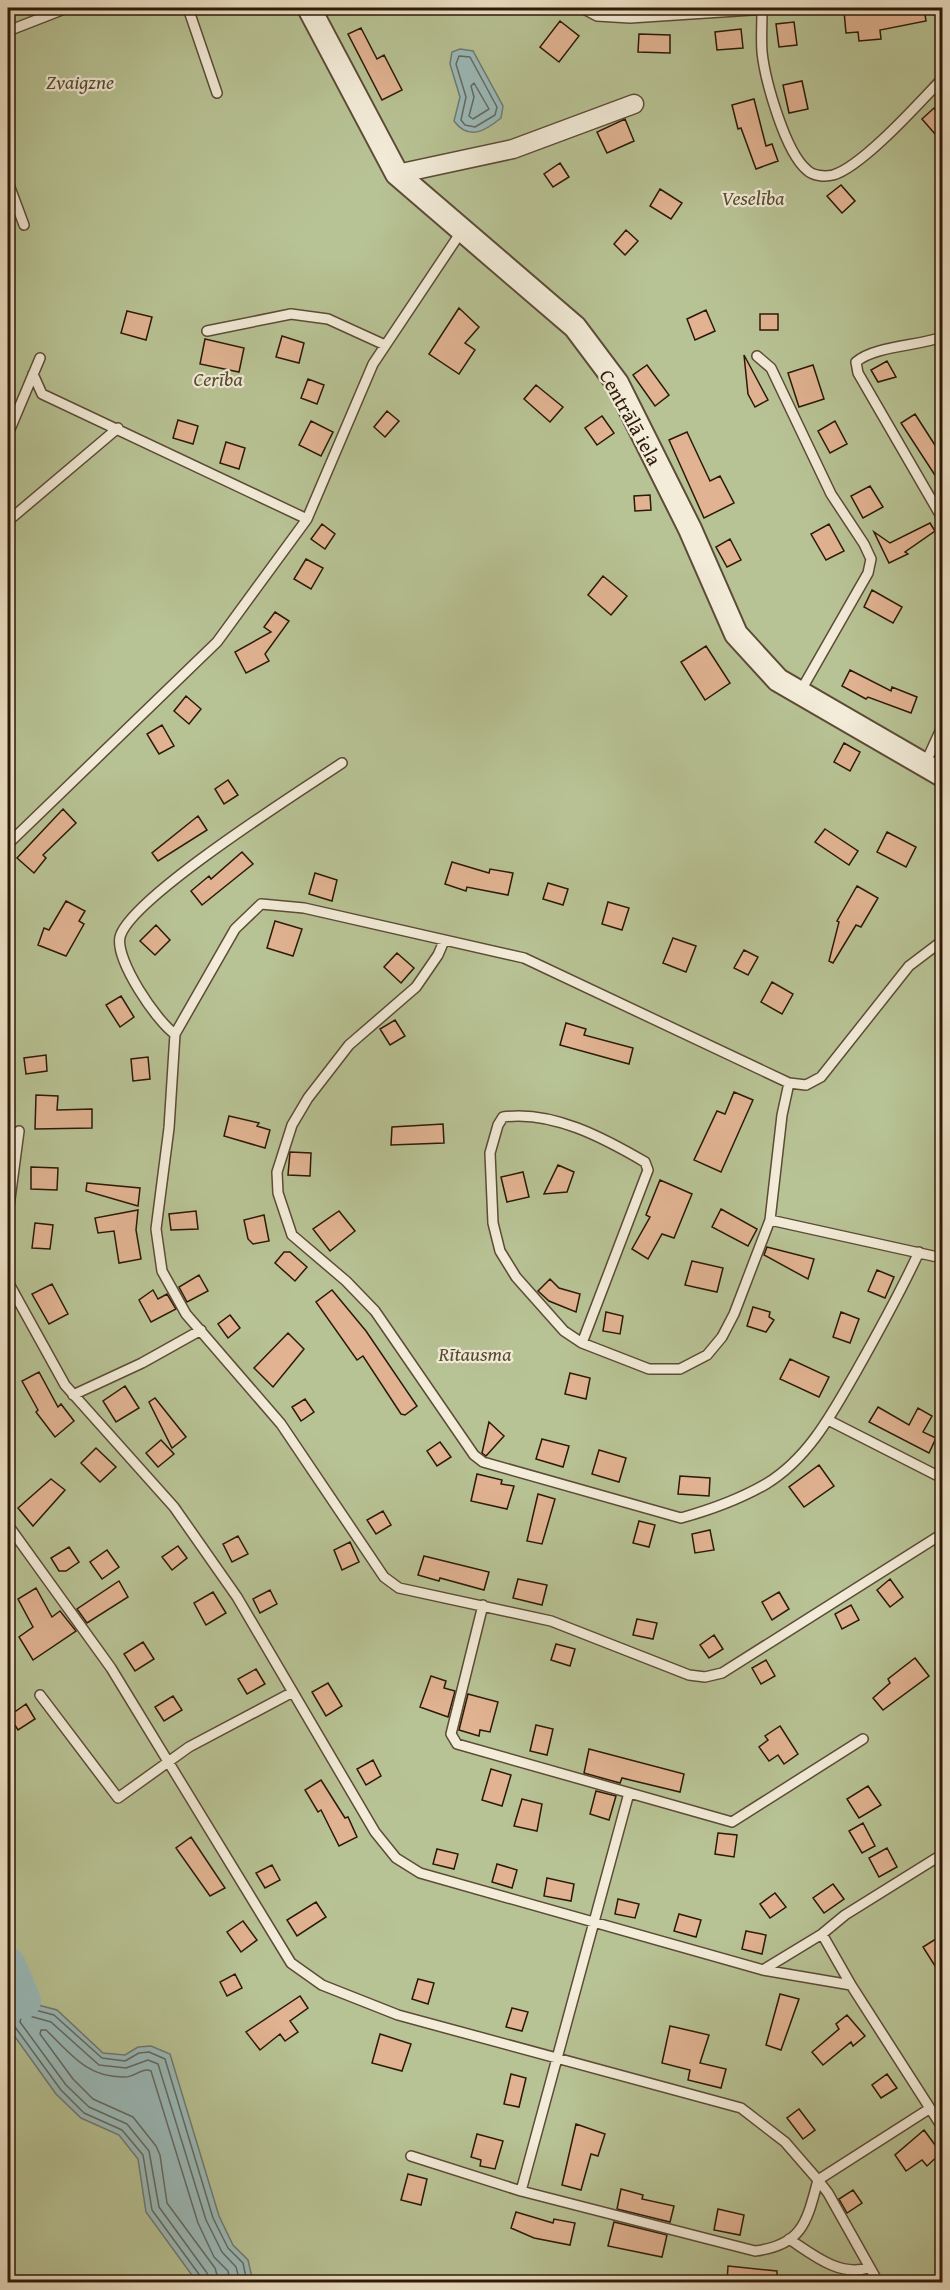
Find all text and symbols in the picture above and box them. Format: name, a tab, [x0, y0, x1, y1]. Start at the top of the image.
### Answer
park label: Zvaigzne	[46, 67, 114, 96]
park label: Veselība	[721, 183, 785, 212]
park label: Cerība	[193, 364, 243, 393]
street label: Centrālā iela	[593, 364, 670, 471]
park label: Rītausma	[438, 1339, 512, 1368]

